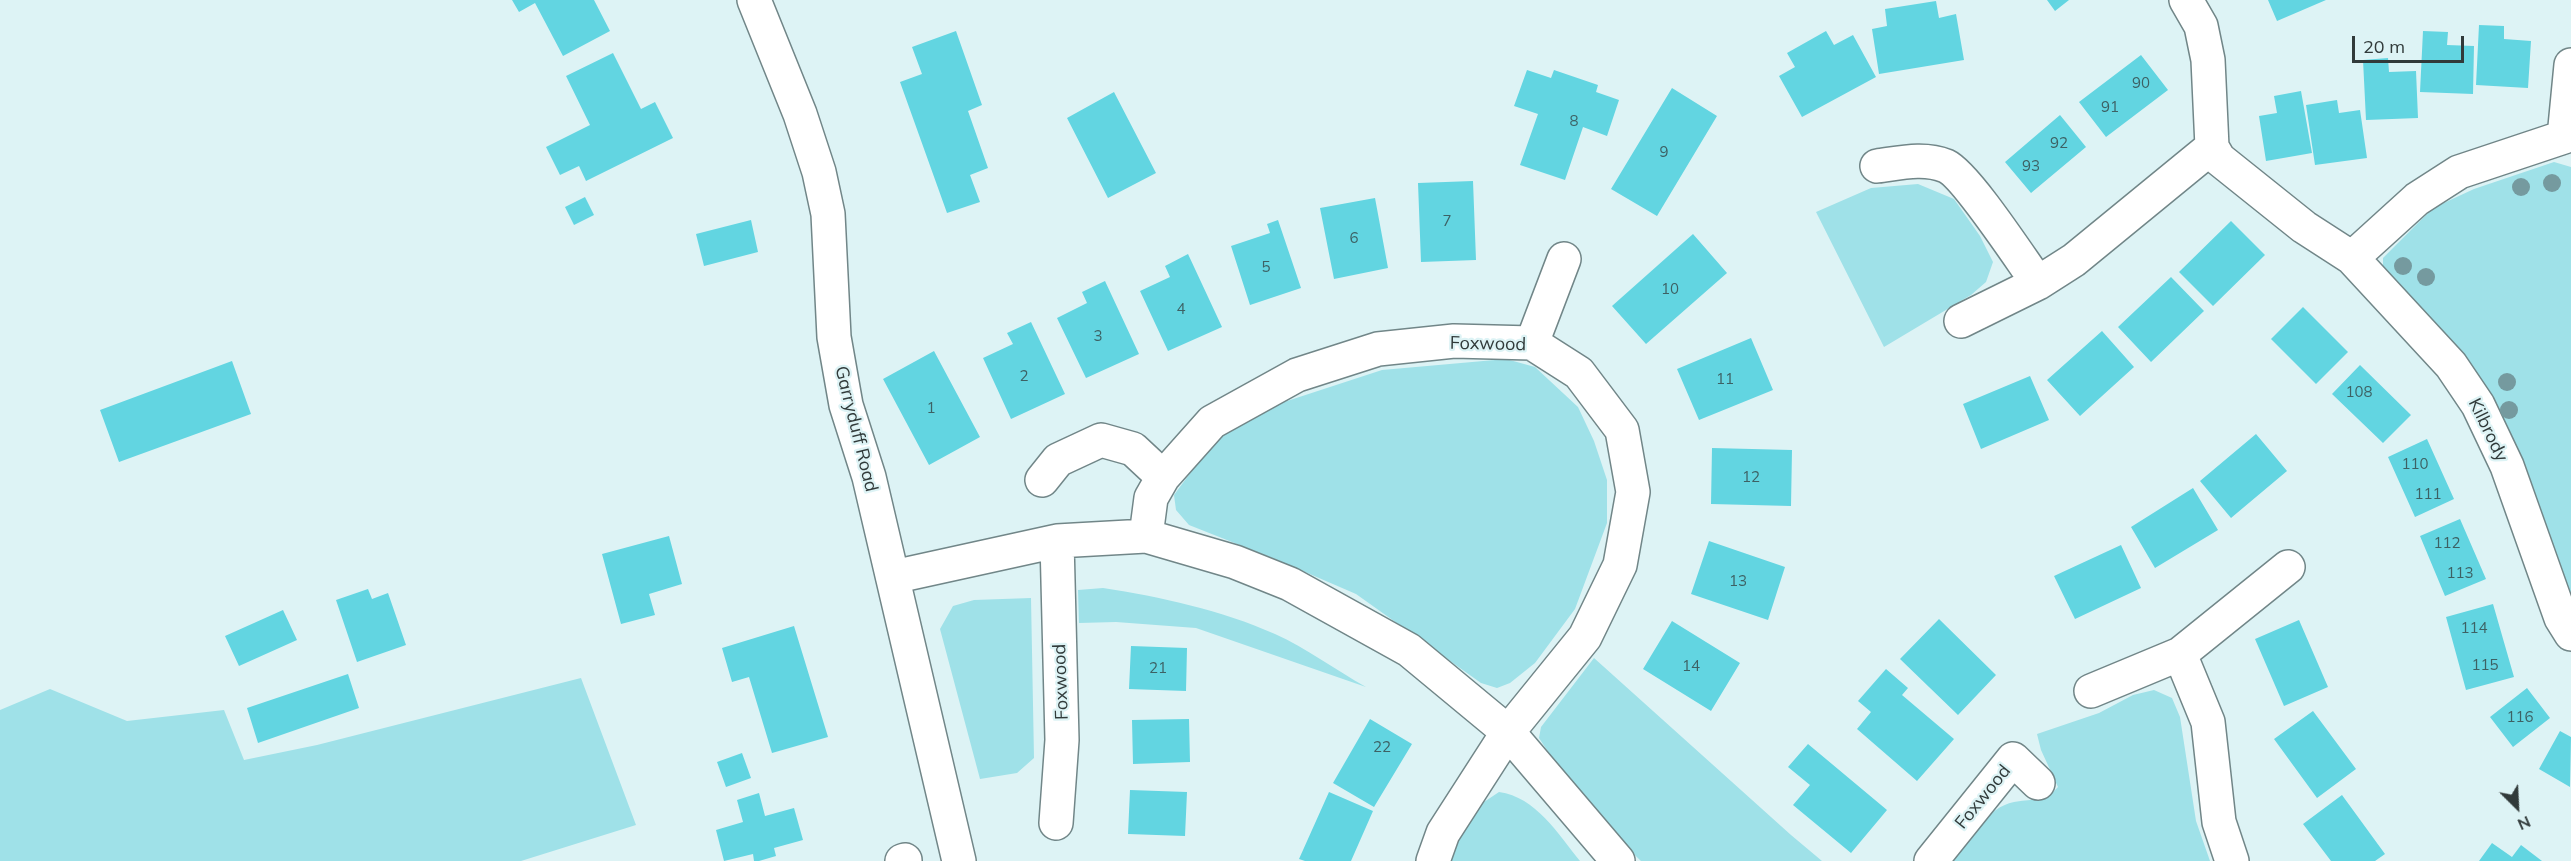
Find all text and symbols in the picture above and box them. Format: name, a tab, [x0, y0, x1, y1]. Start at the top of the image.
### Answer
scale bar	[2355, 24, 2468, 62]
text: 20 m	[2363, 35, 2405, 58]
house number: 90	[2132, 74, 2150, 92]
house number: 91	[2101, 98, 2119, 116]
house number: 8	[1570, 112, 1578, 130]
house number: 92	[2050, 134, 2068, 152]
house number: 9	[1660, 143, 1668, 161]
house number: 93	[2022, 157, 2040, 175]
house number: 7	[1443, 212, 1451, 230]
house number: 6	[1350, 229, 1358, 247]
house number: 5	[1262, 258, 1270, 276]
house number: 10	[1661, 280, 1679, 298]
house number: 4	[1177, 300, 1185, 318]
house number: 3	[1094, 327, 1102, 345]
street label: Foxwood	[1450, 333, 1526, 355]
street label: Garryduff Road	[830, 364, 882, 494]
house number: 2	[1020, 367, 1028, 385]
house number: 11	[1716, 370, 1734, 388]
house number: 108	[2346, 383, 2372, 401]
street label: Kilbrody	[2463, 395, 2513, 465]
house number: 1	[927, 399, 935, 417]
house number: 110	[2402, 455, 2428, 473]
house number: 12	[1742, 468, 1760, 486]
house number: 111	[2415, 485, 2441, 503]
house number: 112	[2434, 534, 2460, 552]
house number: 113	[2447, 564, 2473, 582]
house number: 13	[1729, 572, 1747, 590]
house number: 114	[2461, 619, 2487, 637]
street label: Foxwood	[1049, 644, 1073, 720]
house number: 115	[2472, 656, 2498, 674]
house number: 14	[1682, 657, 1700, 675]
house number: 21	[1149, 659, 1167, 677]
house number: 116	[2507, 708, 2533, 726]
house number: 22	[1373, 738, 1391, 756]
street label: Foxwood	[1951, 761, 2015, 833]
north arrow	[2487, 777, 2547, 837]
text: N	[2515, 812, 2534, 835]

